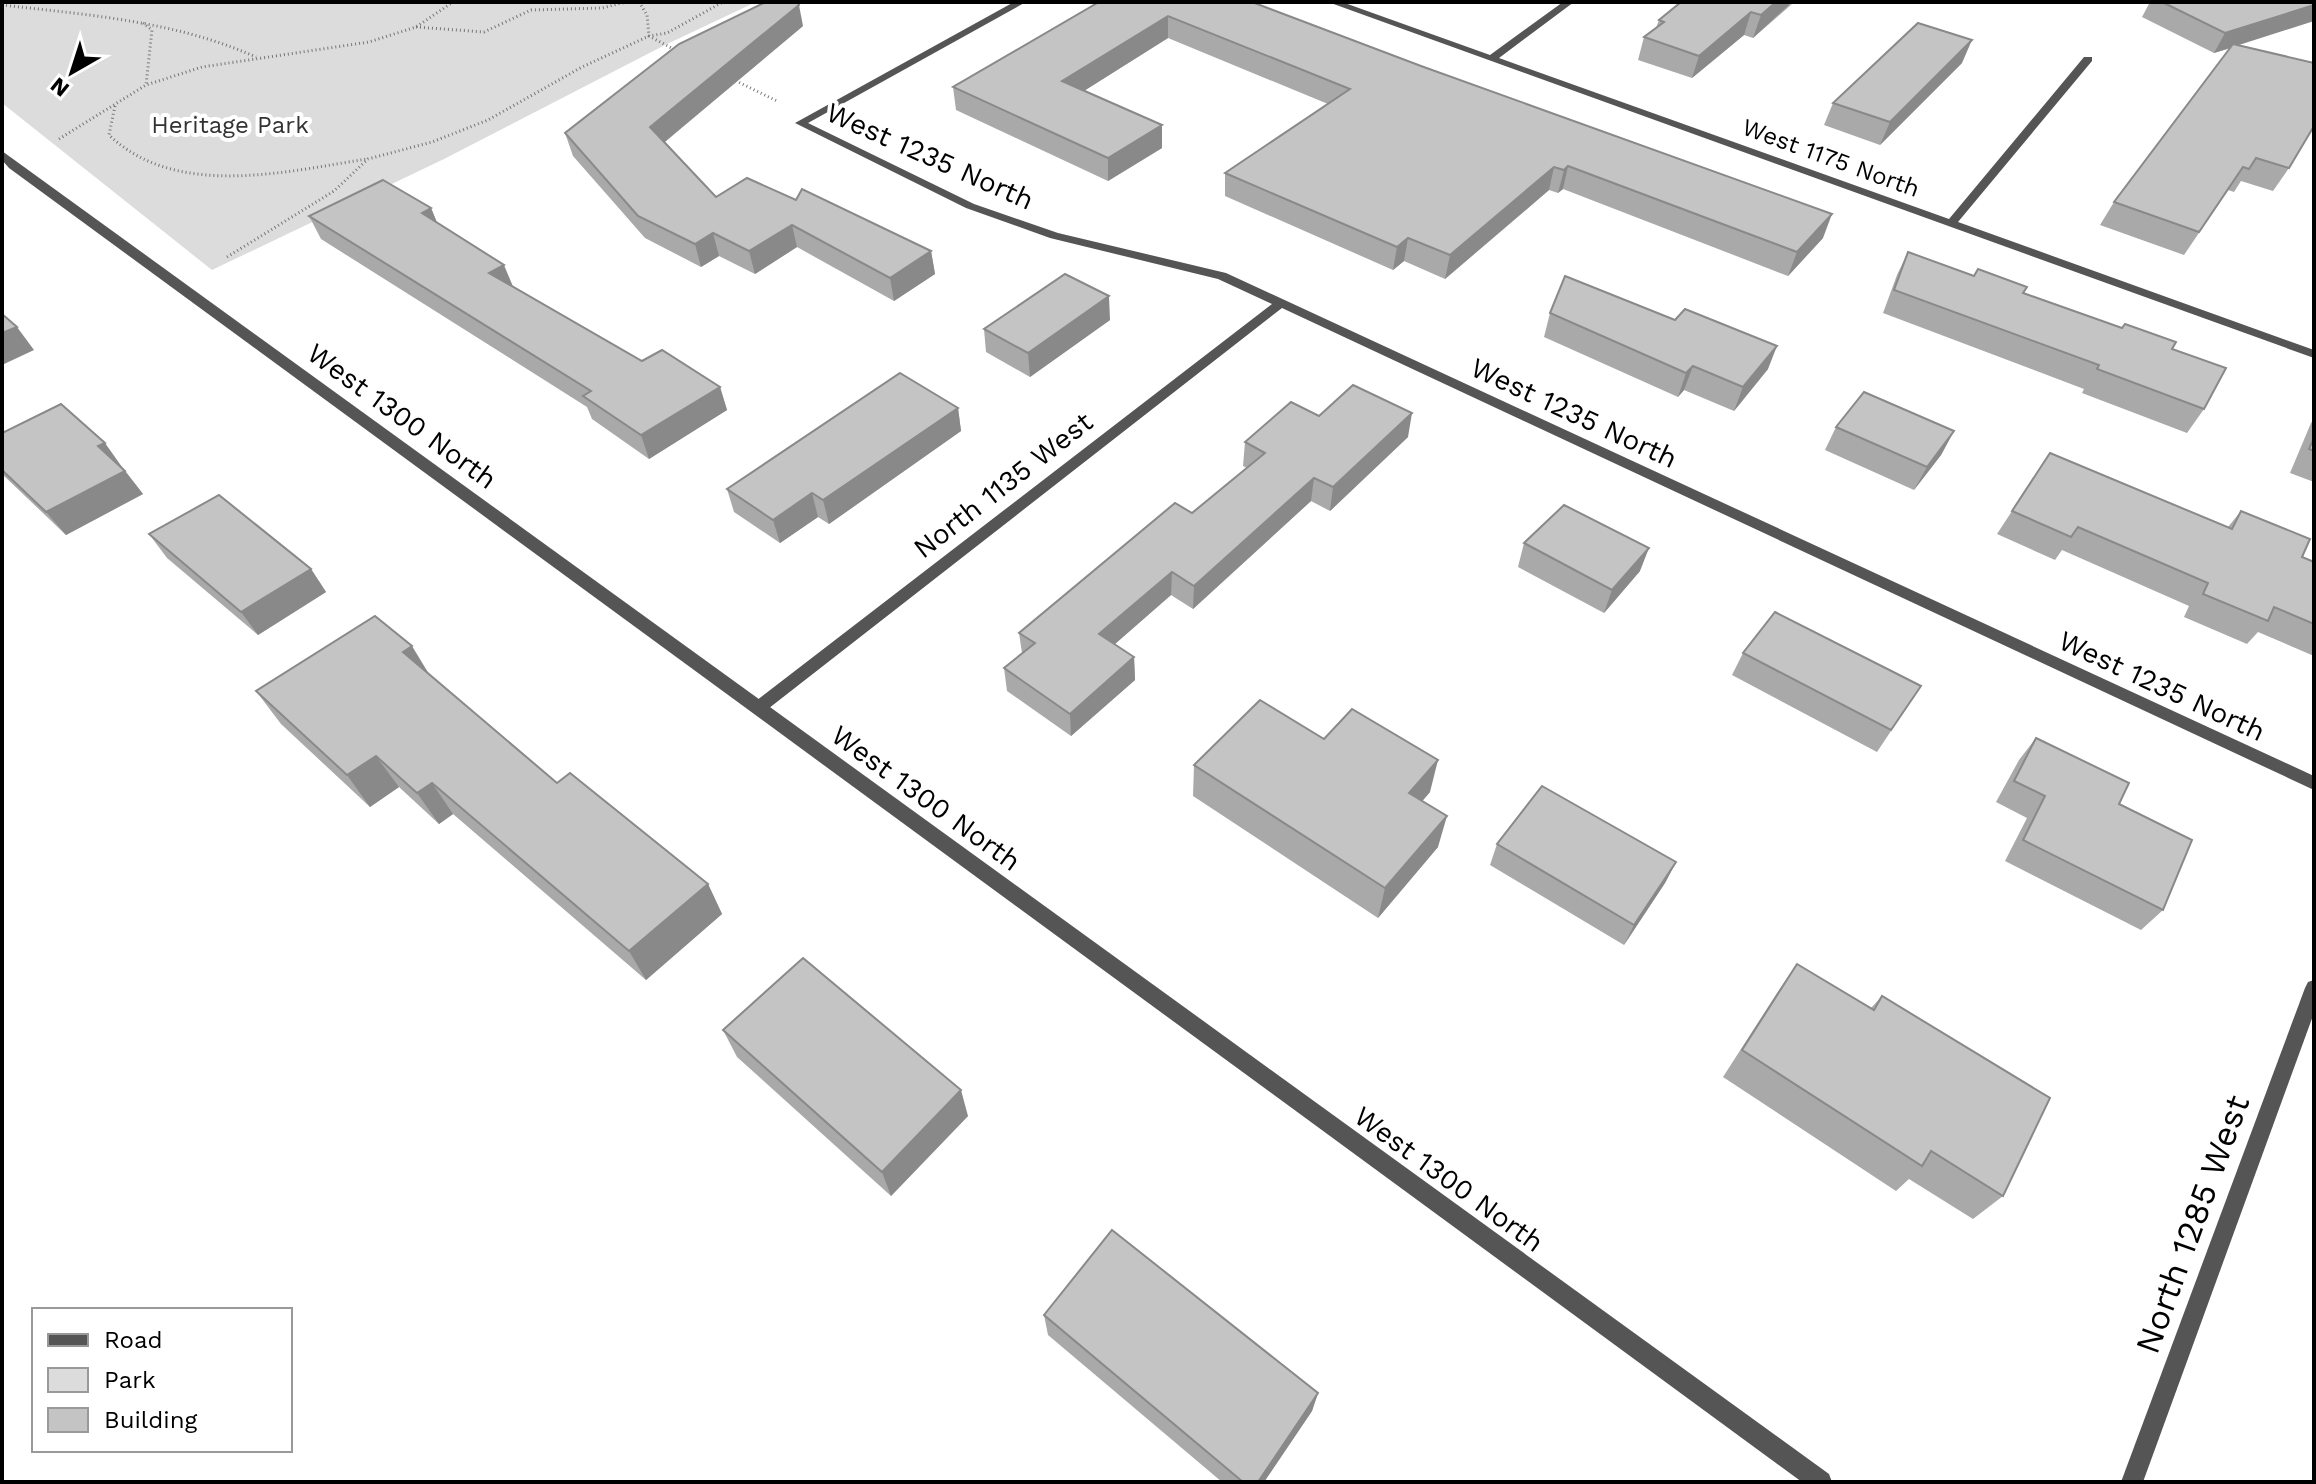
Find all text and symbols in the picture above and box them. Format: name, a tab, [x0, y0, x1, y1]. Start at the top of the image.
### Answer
north arrow	[32, 32, 112, 112]
text: N	[46, 72, 74, 102]
street label: West 1235 North	[821, 95, 1039, 217]
park label: Heritage Park	[151, 111, 309, 139]
street label: West 1175 North	[1739, 113, 1923, 203]
street label: West 1300 North	[301, 336, 503, 496]
street label: West 1235 North	[1466, 351, 1682, 475]
street label: North 1135 West	[907, 405, 1099, 565]
street label: West 1235 North	[2054, 624, 2270, 748]
street label: West 1300 North	[825, 718, 1027, 878]
street label: North 1285 West	[2127, 1089, 2257, 1359]
street label: West 1300 North	[1348, 1099, 1550, 1259]
legend	[32, 1308, 292, 1452]
text: Road	[104, 1326, 163, 1354]
text: Park	[104, 1366, 156, 1394]
text: Building	[104, 1406, 197, 1434]

